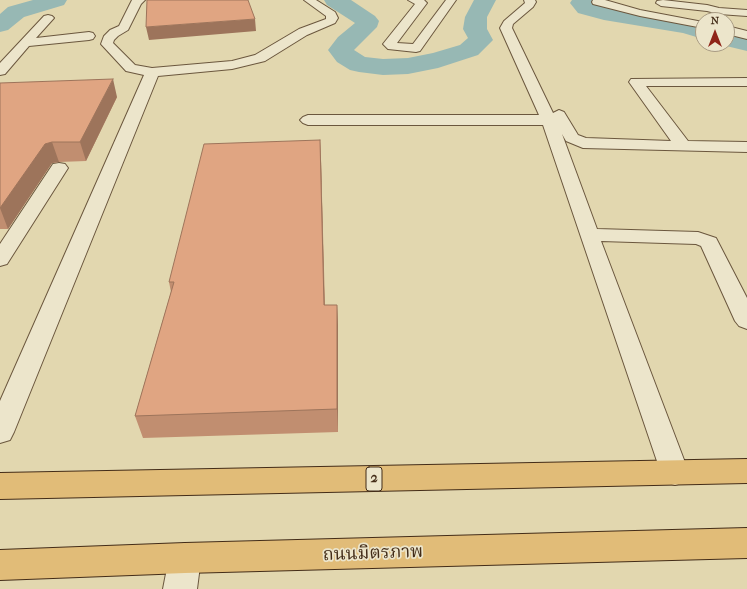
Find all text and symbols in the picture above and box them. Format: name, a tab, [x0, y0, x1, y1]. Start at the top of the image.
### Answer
north arrow	[695, 12, 735, 52]
text: N	[711, 14, 719, 27]
road number: 2	[366, 467, 382, 491]
street label: ถนนมิตรภาพ	[322, 541, 424, 567]

